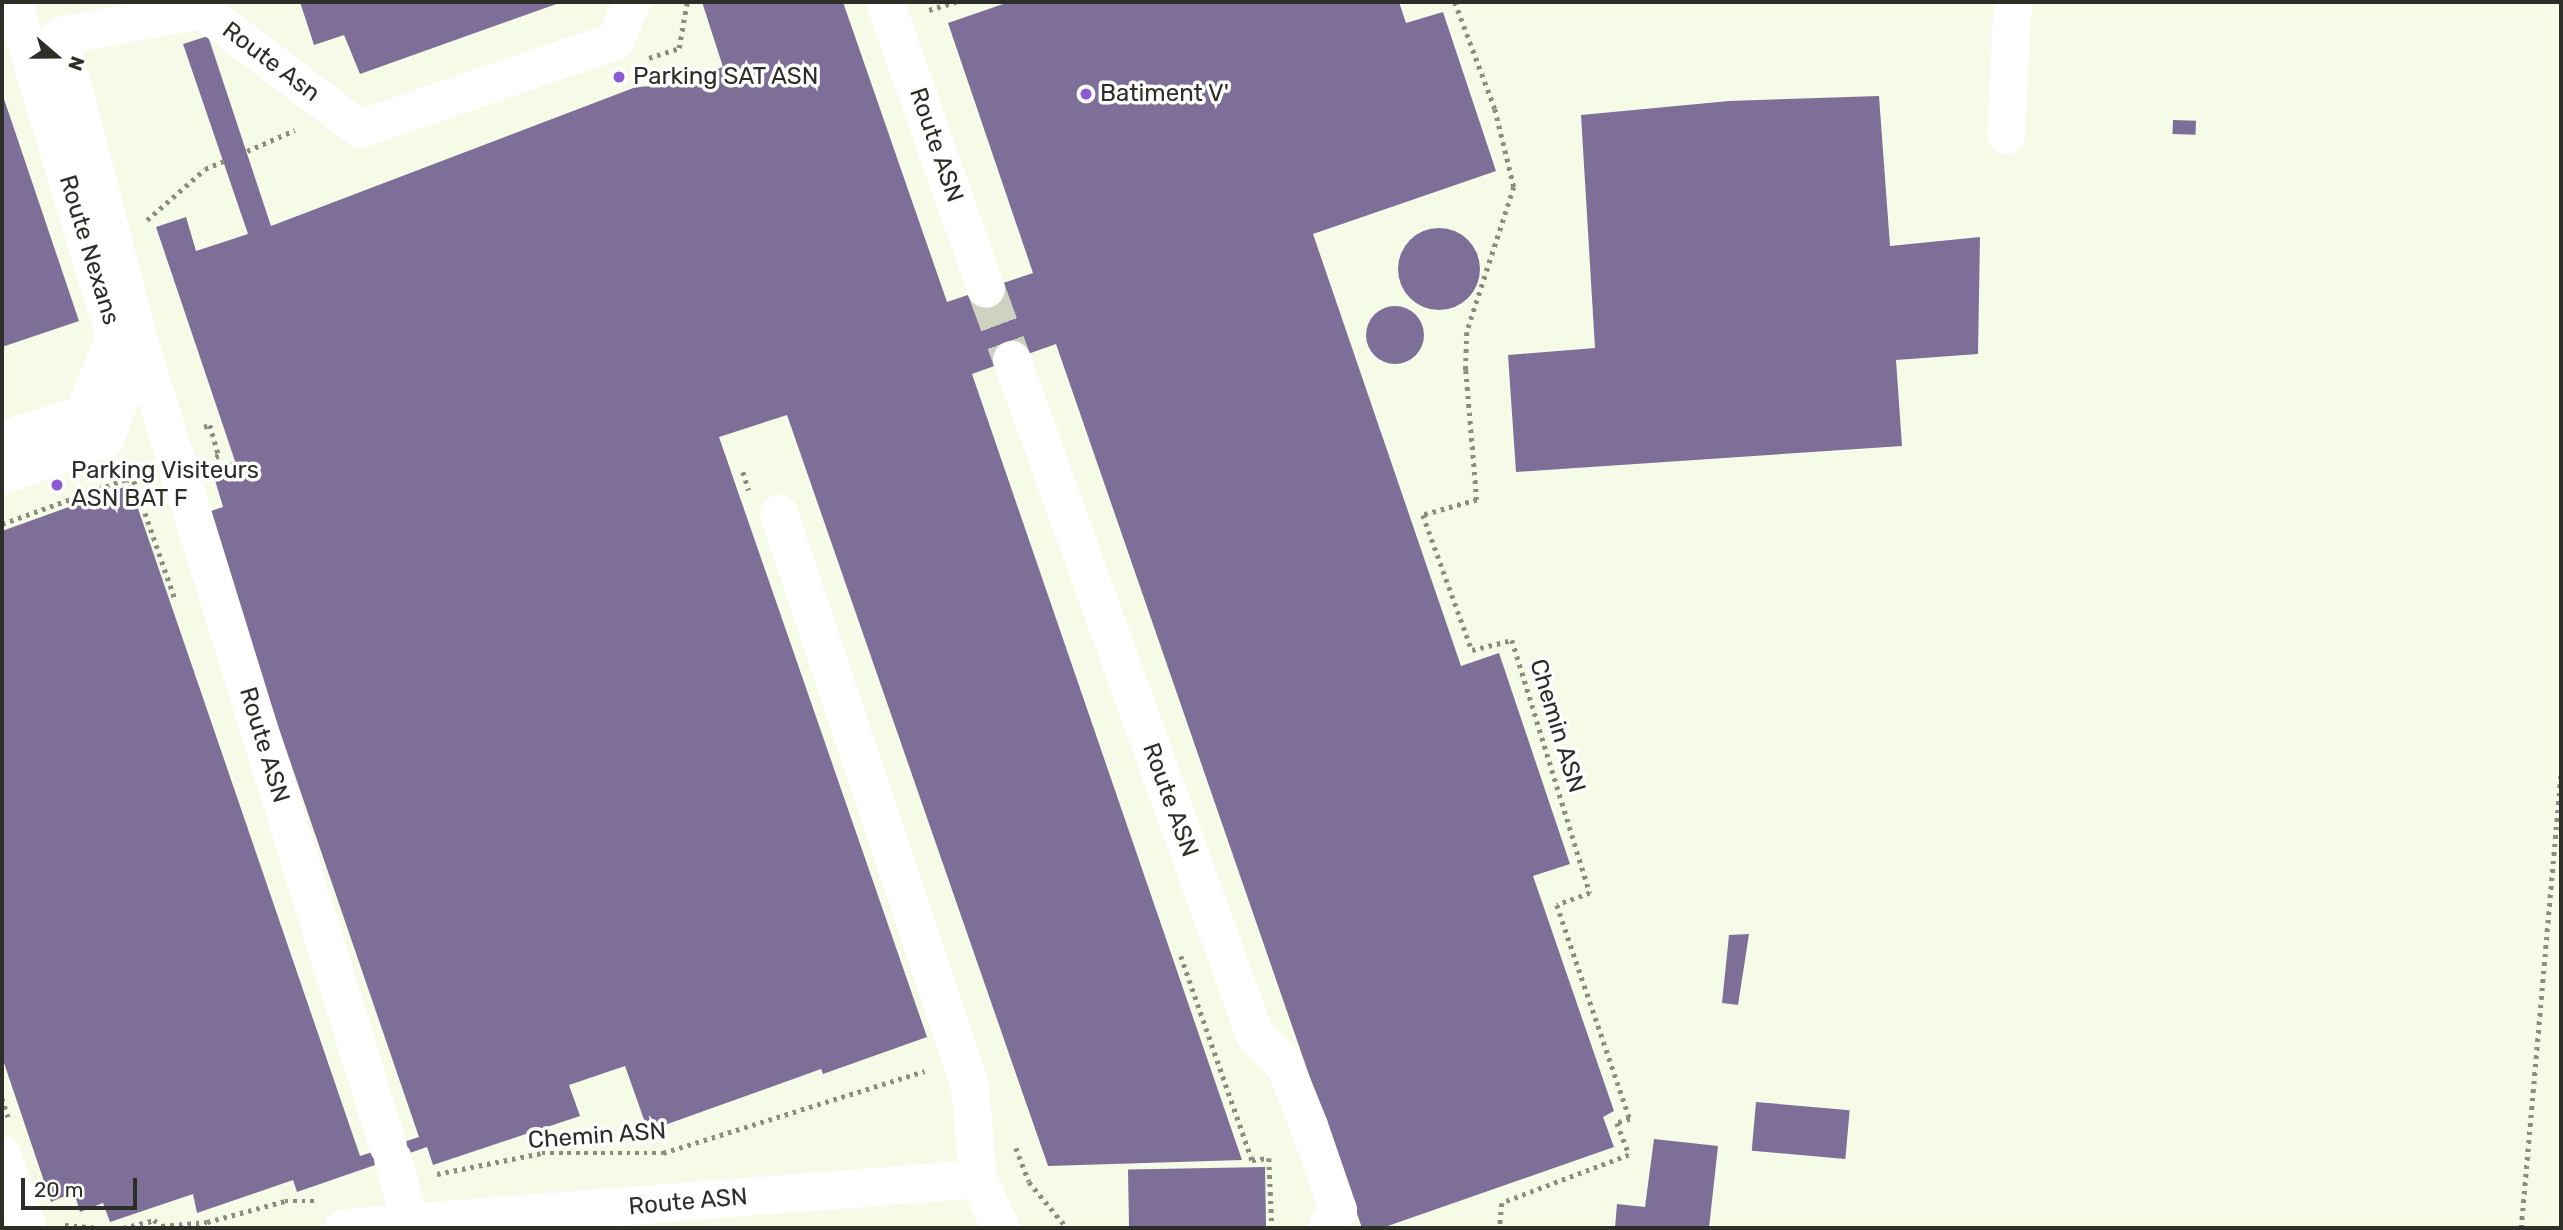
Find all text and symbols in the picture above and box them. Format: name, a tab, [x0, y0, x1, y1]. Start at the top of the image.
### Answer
street label: Route Asn	[216, 16, 326, 108]
north arrow	[21, 21, 91, 91]
text: N	[63, 53, 89, 74]
place label: Parking SAT ASN	[633, 63, 820, 91]
marker: Parking SAT ASN	[611, 69, 627, 85]
place label: Batiment V'	[1100, 80, 1230, 108]
street label: Route ASN	[903, 84, 969, 206]
marker: Batiment V'	[1078, 86, 1094, 102]
street label: Route Nexans	[53, 172, 125, 328]
place label: Parking Visiteurs ASN BAT F	[71, 457, 260, 513]
marker: Parking Visiteurs ASN BAT F	[49, 477, 65, 493]
street label: Chemin ASN	[1523, 655, 1591, 797]
street label: Route ASN	[233, 683, 295, 807]
street label: Route ASN	[1136, 739, 1204, 861]
street label: Chemin ASN	[527, 1117, 667, 1155]
scale bar	[24, 1164, 140, 1208]
text: 20 m	[34, 1177, 83, 1202]
street label: Route ASN	[627, 1182, 749, 1222]

